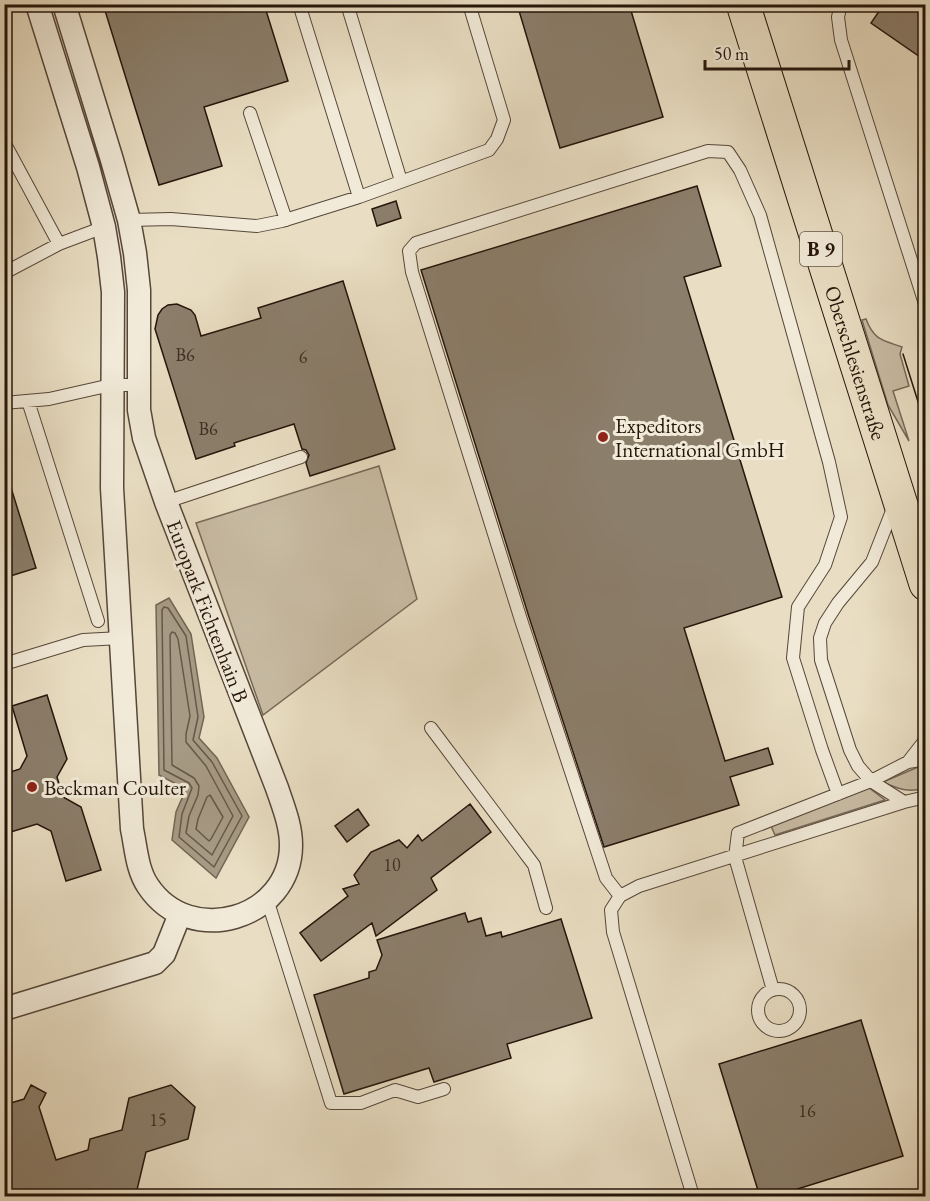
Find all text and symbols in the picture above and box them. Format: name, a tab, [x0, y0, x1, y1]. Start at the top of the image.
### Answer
scale bar	[705, 33, 849, 71]
text: 50 m	[714, 42, 749, 65]
road number: B 9	[800, 232, 842, 266]
street label: Oberschlesienstraße	[819, 282, 893, 443]
house number: B6	[175, 343, 195, 366]
house number: 6	[299, 345, 308, 368]
place label: Expeditors International GmbH	[615, 412, 785, 463]
house number: B6	[198, 417, 218, 440]
marker: Expeditors International GmbH	[596, 430, 610, 444]
street label: Europark Fichtenhain B	[161, 516, 255, 706]
place label: Beckman Coulter	[44, 774, 186, 801]
marker: Beckman Coulter	[25, 780, 39, 794]
house number: 10	[383, 853, 401, 876]
house number: 16	[798, 1099, 816, 1122]
house number: 15	[149, 1108, 167, 1131]

